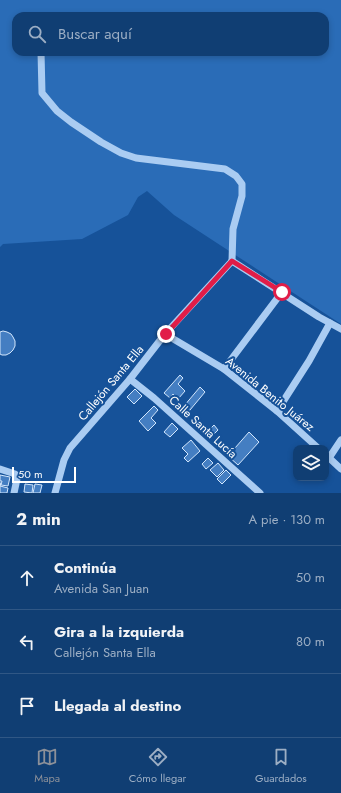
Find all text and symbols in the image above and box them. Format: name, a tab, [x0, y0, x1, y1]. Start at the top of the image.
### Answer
search box	[12, 12, 329, 56]
icon: search	[26, 23, 48, 45]
text: Buscar aquí	[58, 23, 132, 45]
route start	[273, 283, 291, 301]
route end	[157, 325, 175, 343]
street label: Callejón Santa Ella	[74, 341, 148, 425]
street label: Avenida Benito Juárez	[222, 352, 319, 436]
street label: Calle Santa Lucía	[165, 391, 241, 463]
map controls	[293, 445, 329, 481]
button: layers	[293, 445, 329, 481]
scale bar	[12, 465, 76, 484]
text: 50 m	[18, 466, 43, 482]
text: 2 min	[16, 507, 61, 531]
text: A pie · 130 m	[249, 510, 325, 529]
text: Continúa	[54, 557, 116, 579]
icon: ahead	[16, 567, 38, 589]
text: 50 m	[296, 568, 325, 587]
text: Avenida San Juan	[54, 579, 149, 598]
text: Gira a la izquierda	[54, 621, 184, 643]
icon: left	[16, 631, 38, 653]
text: 80 m	[296, 632, 325, 651]
text: Callejón Santa Ella	[54, 643, 156, 662]
icon: arrive	[16, 695, 38, 717]
text: Llegada al destino	[54, 695, 181, 717]
tab: Mapa	[34, 746, 60, 786]
tab: Cómo llegar	[129, 746, 186, 786]
tab: Guardados	[255, 746, 307, 786]

